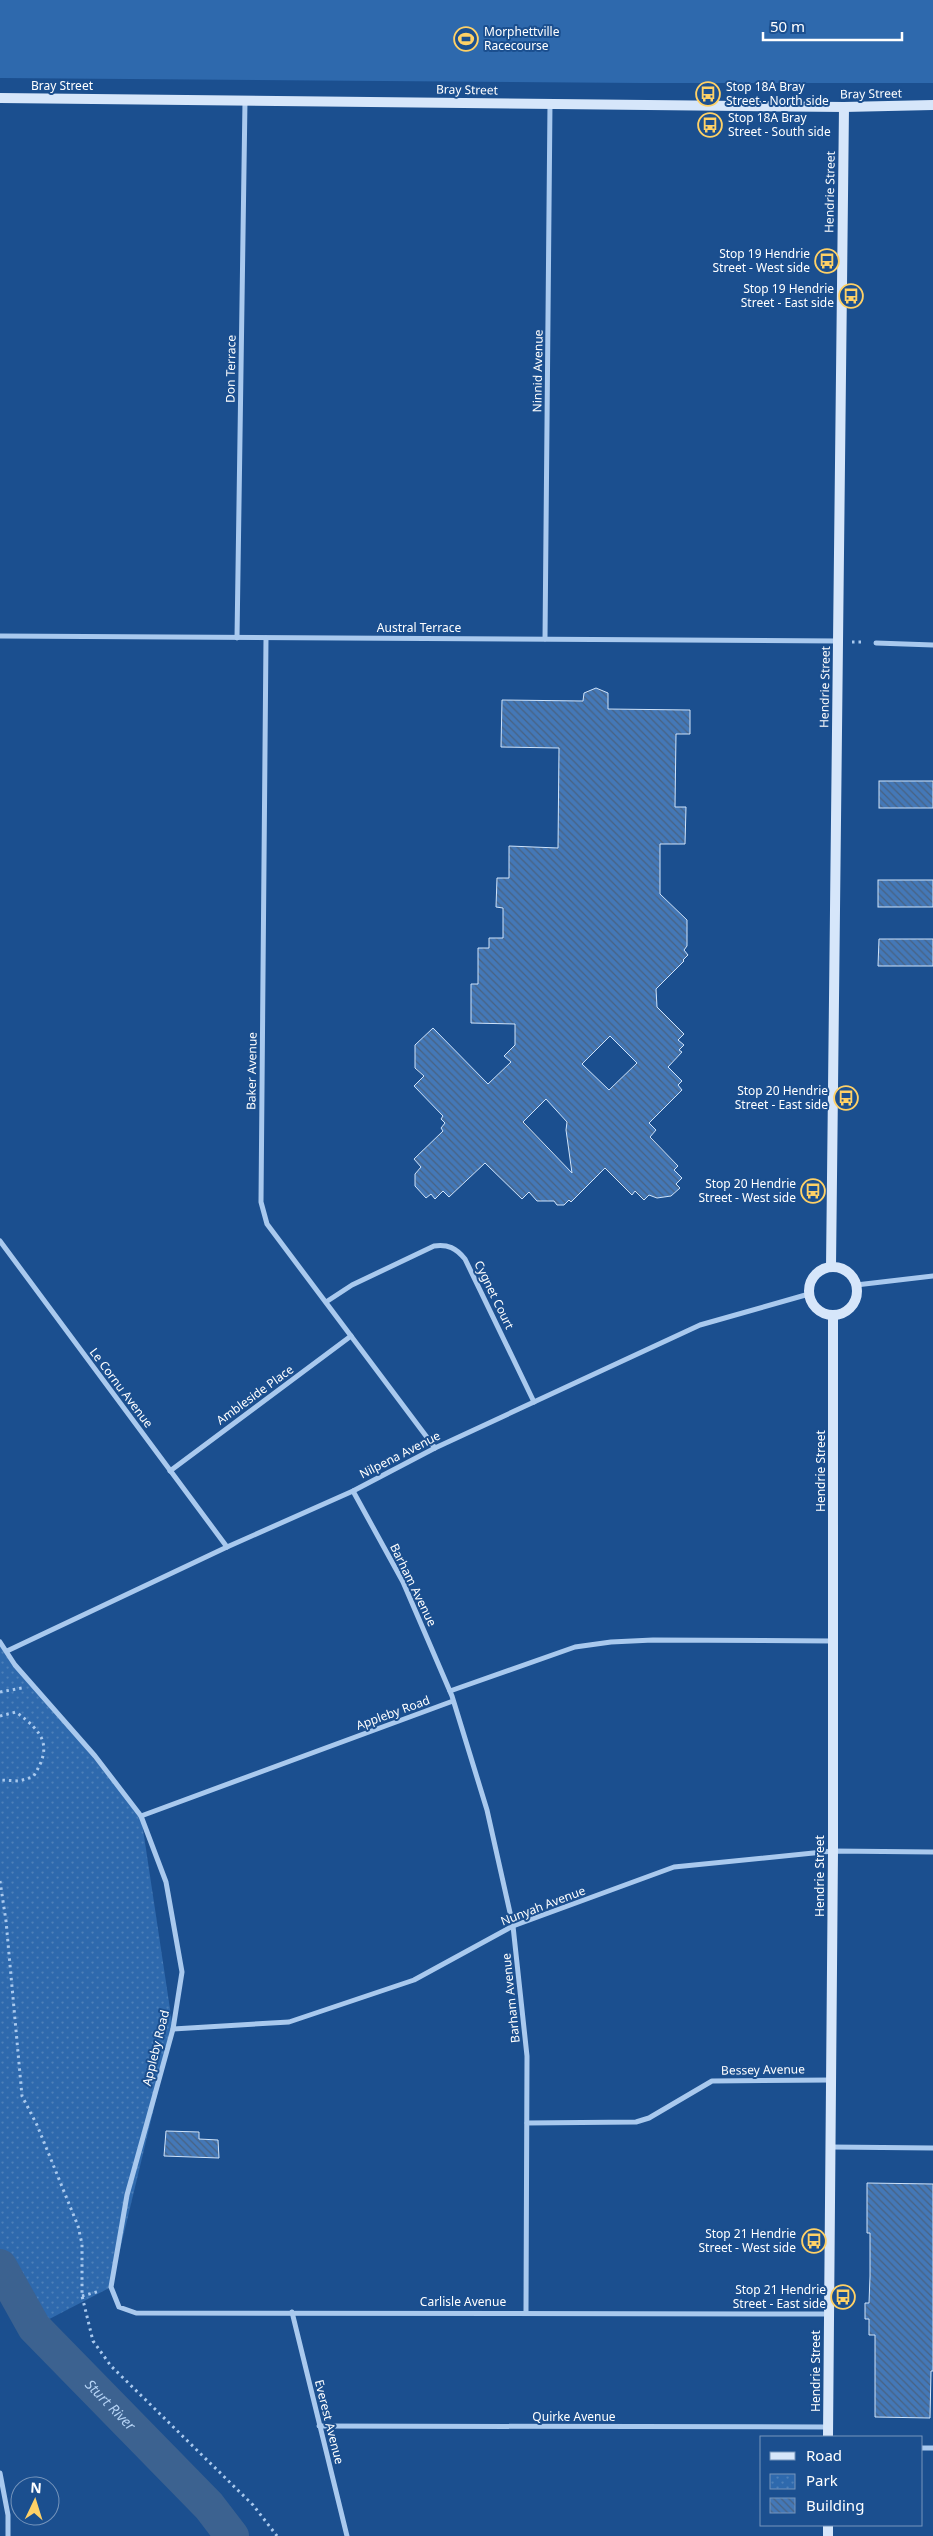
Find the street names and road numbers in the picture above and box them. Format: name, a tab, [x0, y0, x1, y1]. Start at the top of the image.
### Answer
street label: Bray Street	[31, 77, 94, 94]
street label: Bray Street	[436, 80, 499, 99]
street label: Bray Street	[840, 84, 903, 103]
street label: Hendrie Street	[820, 150, 839, 233]
street label: Ninnid Avenue	[528, 329, 547, 413]
street label: Don Terrace	[221, 335, 240, 403]
street label: Austral Terrace	[377, 619, 461, 636]
street label: Hendrie Street	[815, 645, 834, 728]
street label: Baker Avenue	[242, 1032, 261, 1110]
street label: Cygnet Court	[471, 1258, 519, 1332]
street label: Le Cornu Avenue	[86, 1344, 157, 1431]
street label: Ambleside Place	[213, 1361, 297, 1428]
street label: Nilpena Avenue	[356, 1427, 443, 1482]
street label: Hendrie Street	[812, 1429, 829, 1512]
street label: Barham Avenue	[386, 1541, 441, 1629]
street label: Appleby Road	[354, 1691, 432, 1734]
street label: Hendrie Street	[811, 1834, 828, 1917]
street label: Nunyah Avenue	[498, 1881, 588, 1930]
street label: Barham Avenue	[497, 1952, 524, 2044]
street label: Appleby Road	[138, 2008, 173, 2088]
street label: Bessey Avenue	[721, 2060, 805, 2079]
street label: Carlisle Avenue	[420, 2293, 506, 2310]
street label: Hendrie Street	[807, 2329, 824, 2412]
street label: Everest Avenue	[311, 2378, 348, 2466]
street label: Quirke Avenue	[532, 2408, 616, 2425]

